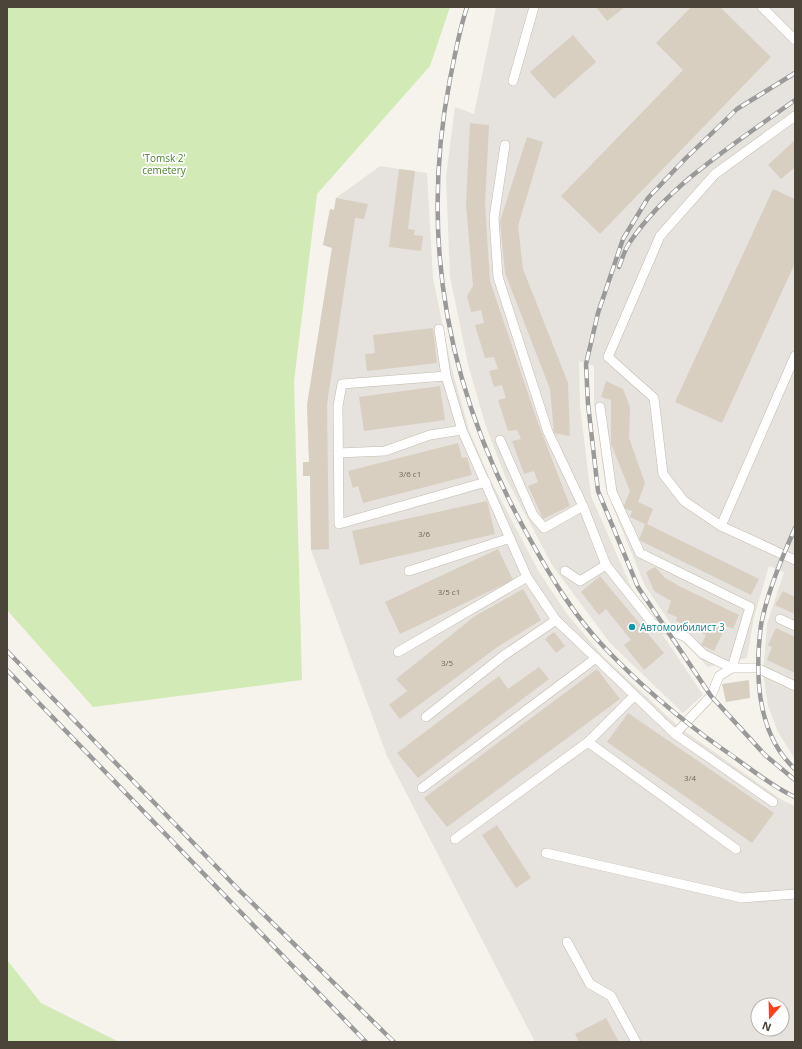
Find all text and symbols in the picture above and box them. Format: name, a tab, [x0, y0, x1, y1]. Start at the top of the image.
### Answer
park label: 'Tomsk 2' cemetery	[142, 151, 187, 177]
house number: 3/6 с1	[399, 468, 421, 479]
house number: 3/6	[418, 528, 430, 539]
house number: 3/5 с1	[438, 586, 460, 597]
place label: Автомоибилист 3	[640, 620, 725, 634]
marker: Автомоибилист 3	[627, 622, 637, 632]
house number: 3/5	[441, 657, 453, 668]
house number: 3/4	[684, 772, 696, 783]
north arrow	[750, 997, 790, 1037]
text: N	[760, 1018, 773, 1035]

